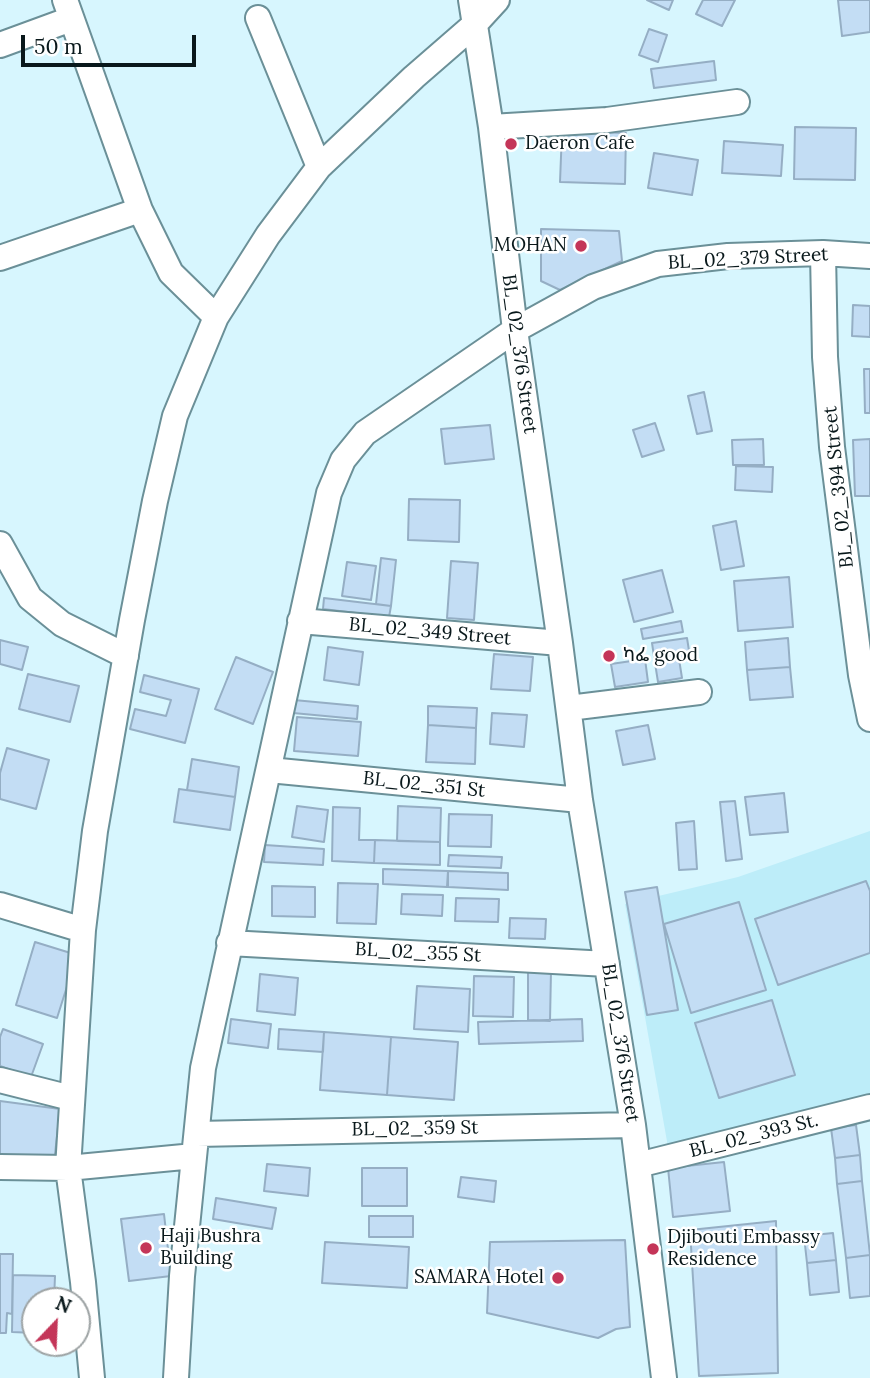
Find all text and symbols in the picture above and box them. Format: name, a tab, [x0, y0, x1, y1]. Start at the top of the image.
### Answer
scale bar	[24, 21, 200, 65]
text: 50 m	[34, 33, 83, 60]
place label: Daeron Cafe	[525, 133, 635, 155]
marker: Daeron Cafe	[503, 136, 519, 152]
place label: MOHAN	[494, 235, 567, 257]
marker: MOHAN	[573, 238, 589, 254]
street label: BL_02_379 Street	[667, 243, 829, 275]
street label: BL_02_376 Street	[497, 273, 541, 435]
street label: BL_02_394 Street	[819, 405, 859, 569]
street label: BL_02_349 Street	[348, 614, 512, 650]
place label: ካፌ good	[623, 645, 698, 667]
marker: ካፌ good	[601, 648, 617, 664]
street label: BL_02_351 St	[362, 767, 486, 803]
street label: BL_02_355 St	[354, 938, 482, 968]
street label: BL_02_376 Street	[596, 962, 644, 1124]
street label: BL_02_393 St.	[687, 1109, 821, 1163]
street label: BL_02_359 St	[351, 1116, 479, 1142]
place label: Haji Bushra Building	[160, 1226, 261, 1270]
place label: Djibouti Embassy Residence	[667, 1227, 820, 1271]
marker: Haji Bushra Building	[138, 1240, 154, 1256]
marker: Djibouti Embassy Residence	[645, 1241, 661, 1257]
place label: SAMARA Hotel	[414, 1267, 544, 1289]
marker: SAMARA Hotel	[550, 1270, 566, 1286]
north arrow	[21, 1287, 91, 1357]
text: N	[52, 1291, 75, 1318]

